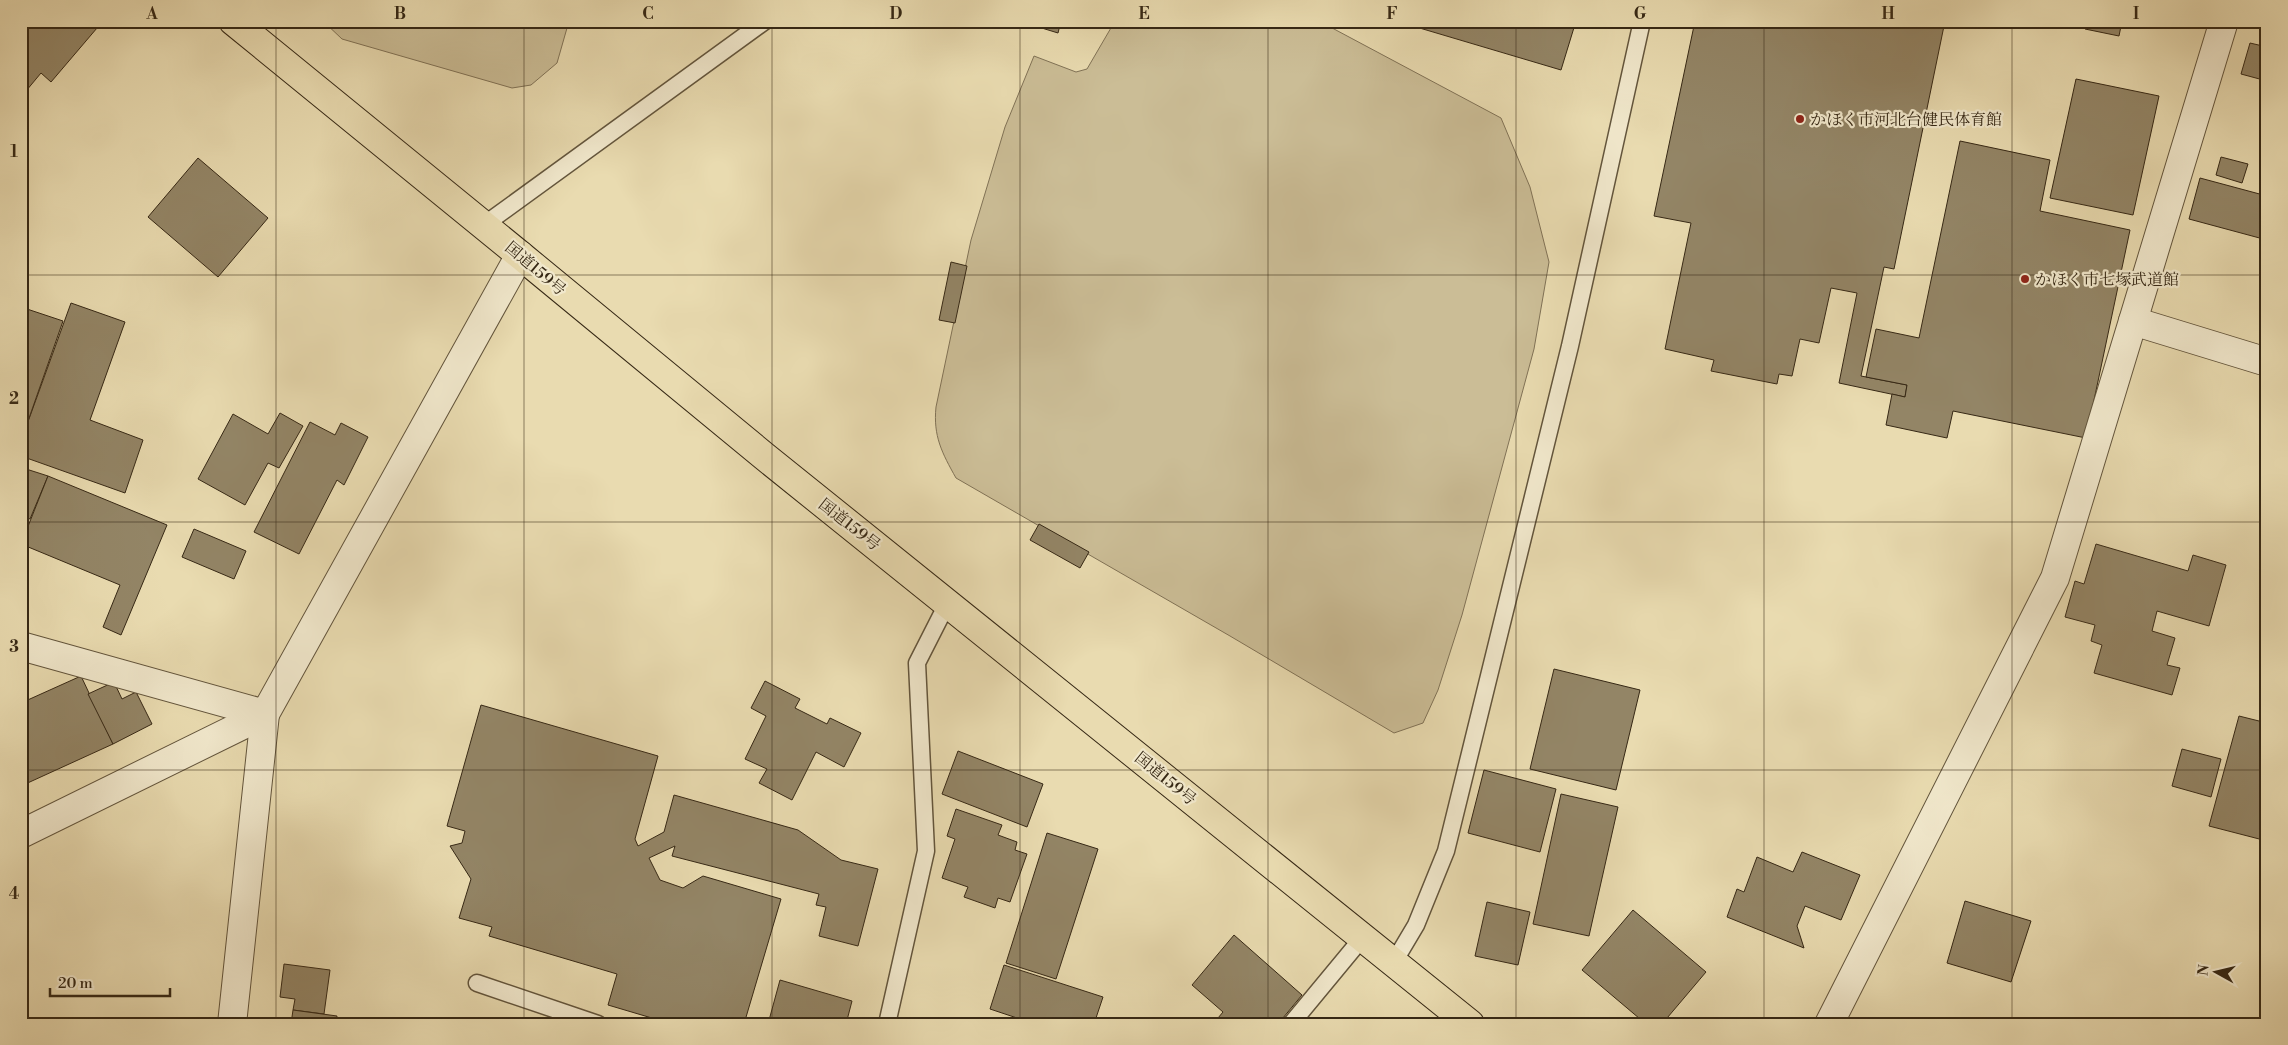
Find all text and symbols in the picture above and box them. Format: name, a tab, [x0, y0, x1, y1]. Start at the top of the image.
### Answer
text: A	[145, 4, 158, 24]
text: B	[394, 4, 406, 24]
text: C	[642, 4, 654, 24]
text: D	[890, 4, 903, 24]
text: E	[1138, 4, 1150, 24]
text: F	[1386, 4, 1398, 24]
text: G	[1634, 4, 1647, 24]
text: H	[1881, 4, 1895, 24]
text: I	[2133, 4, 2139, 24]
place label: かほく市河北台健民体育館	[1810, 110, 2002, 130]
marker: かほく市河北台健民体育館	[1794, 113, 1806, 125]
text: 1	[10, 142, 18, 162]
street label: 国道159号	[501, 238, 570, 300]
place label: かほく市七塚武道館	[2035, 270, 2179, 290]
marker: かほく市七塚武道館	[2019, 273, 2031, 285]
text: 2	[9, 389, 19, 409]
street label: 国道159号	[814, 494, 884, 555]
text: 3	[9, 637, 19, 657]
street label: 国道159号	[1131, 748, 1200, 810]
text: 4	[9, 884, 20, 904]
north arrow	[2190, 948, 2240, 998]
text: N	[2194, 964, 2214, 977]
scale bar	[50, 965, 170, 997]
text: 20 m	[58, 974, 93, 993]

